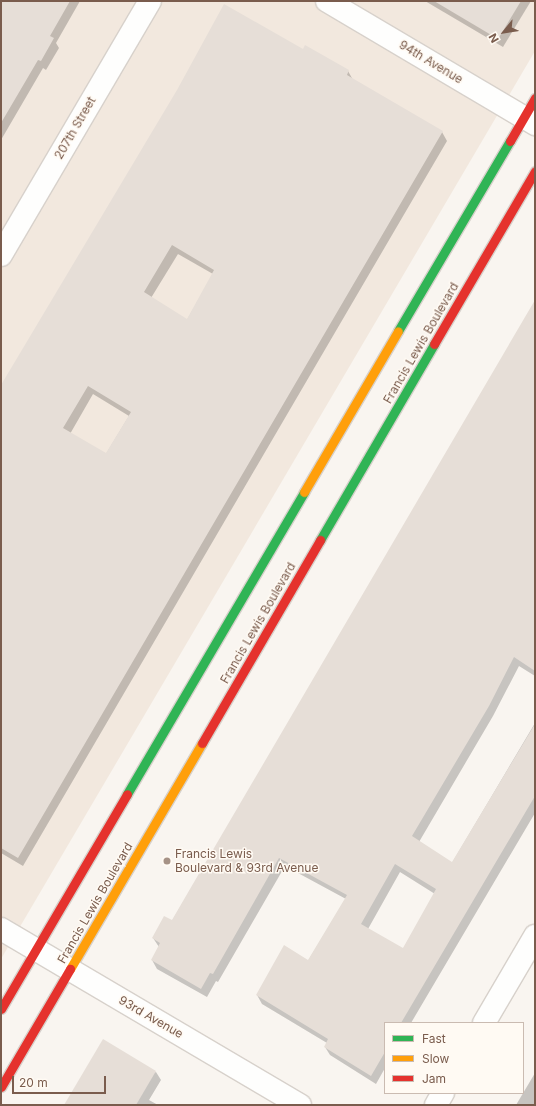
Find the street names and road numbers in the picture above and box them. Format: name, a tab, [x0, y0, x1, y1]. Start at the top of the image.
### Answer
street label: 94th Avenue	[397, 37, 465, 87]
street label: 207th Street	[51, 94, 99, 162]
street label: Francis Lewis Boulevard	[380, 280, 462, 406]
street label: Francis Lewis Boulevard	[217, 560, 299, 686]
street label: Francis Lewis Boulevard	[54, 840, 136, 966]
street label: 93rd Avenue	[116, 993, 186, 1041]

